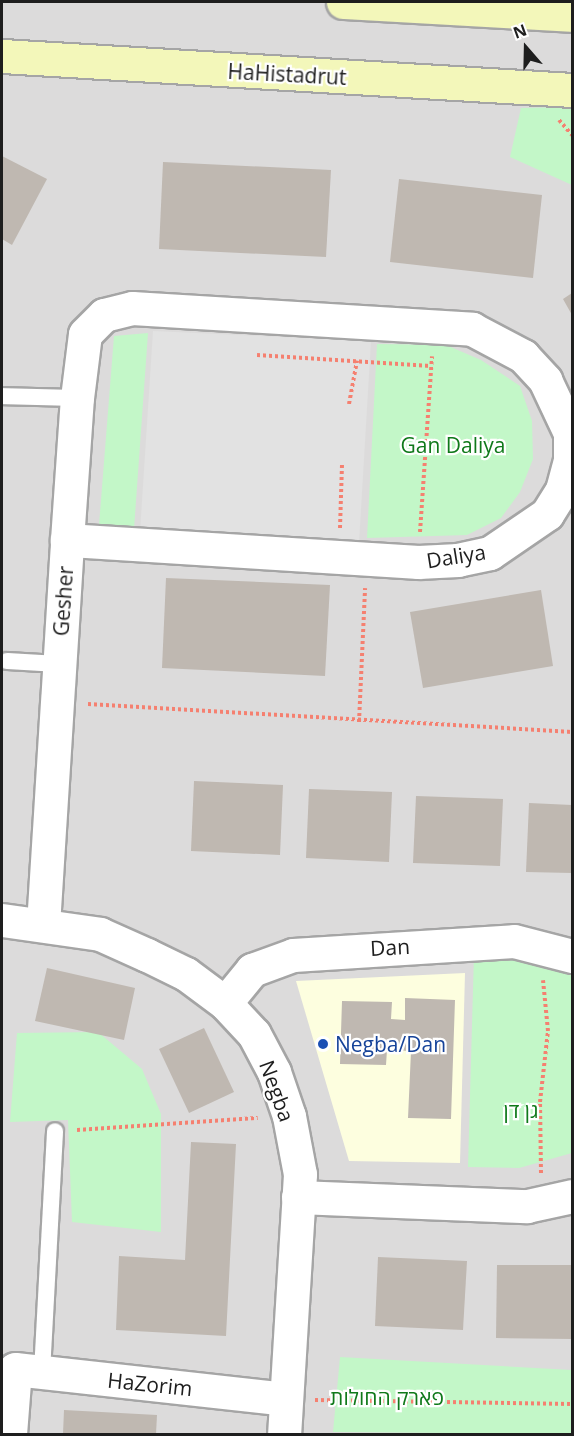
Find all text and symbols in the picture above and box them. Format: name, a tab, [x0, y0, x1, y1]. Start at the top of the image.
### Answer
north arrow	[496, 18, 556, 78]
text: N	[510, 19, 530, 44]
street label: HaHistadrut	[227, 58, 347, 90]
park label: Gan Daliya	[401, 432, 505, 458]
street label: Daliya	[425, 539, 487, 573]
street label: Gesher	[48, 565, 78, 637]
street label: Dan	[369, 933, 411, 961]
place label: Negba/Dan	[335, 1031, 446, 1057]
marker: Negba/Dan	[316, 1037, 330, 1051]
street label: Negba	[254, 1057, 300, 1125]
park label: גן דן	[504, 1097, 538, 1123]
street label: HaZorim	[106, 1367, 194, 1401]
park label: פארק החולות	[330, 1384, 444, 1410]

